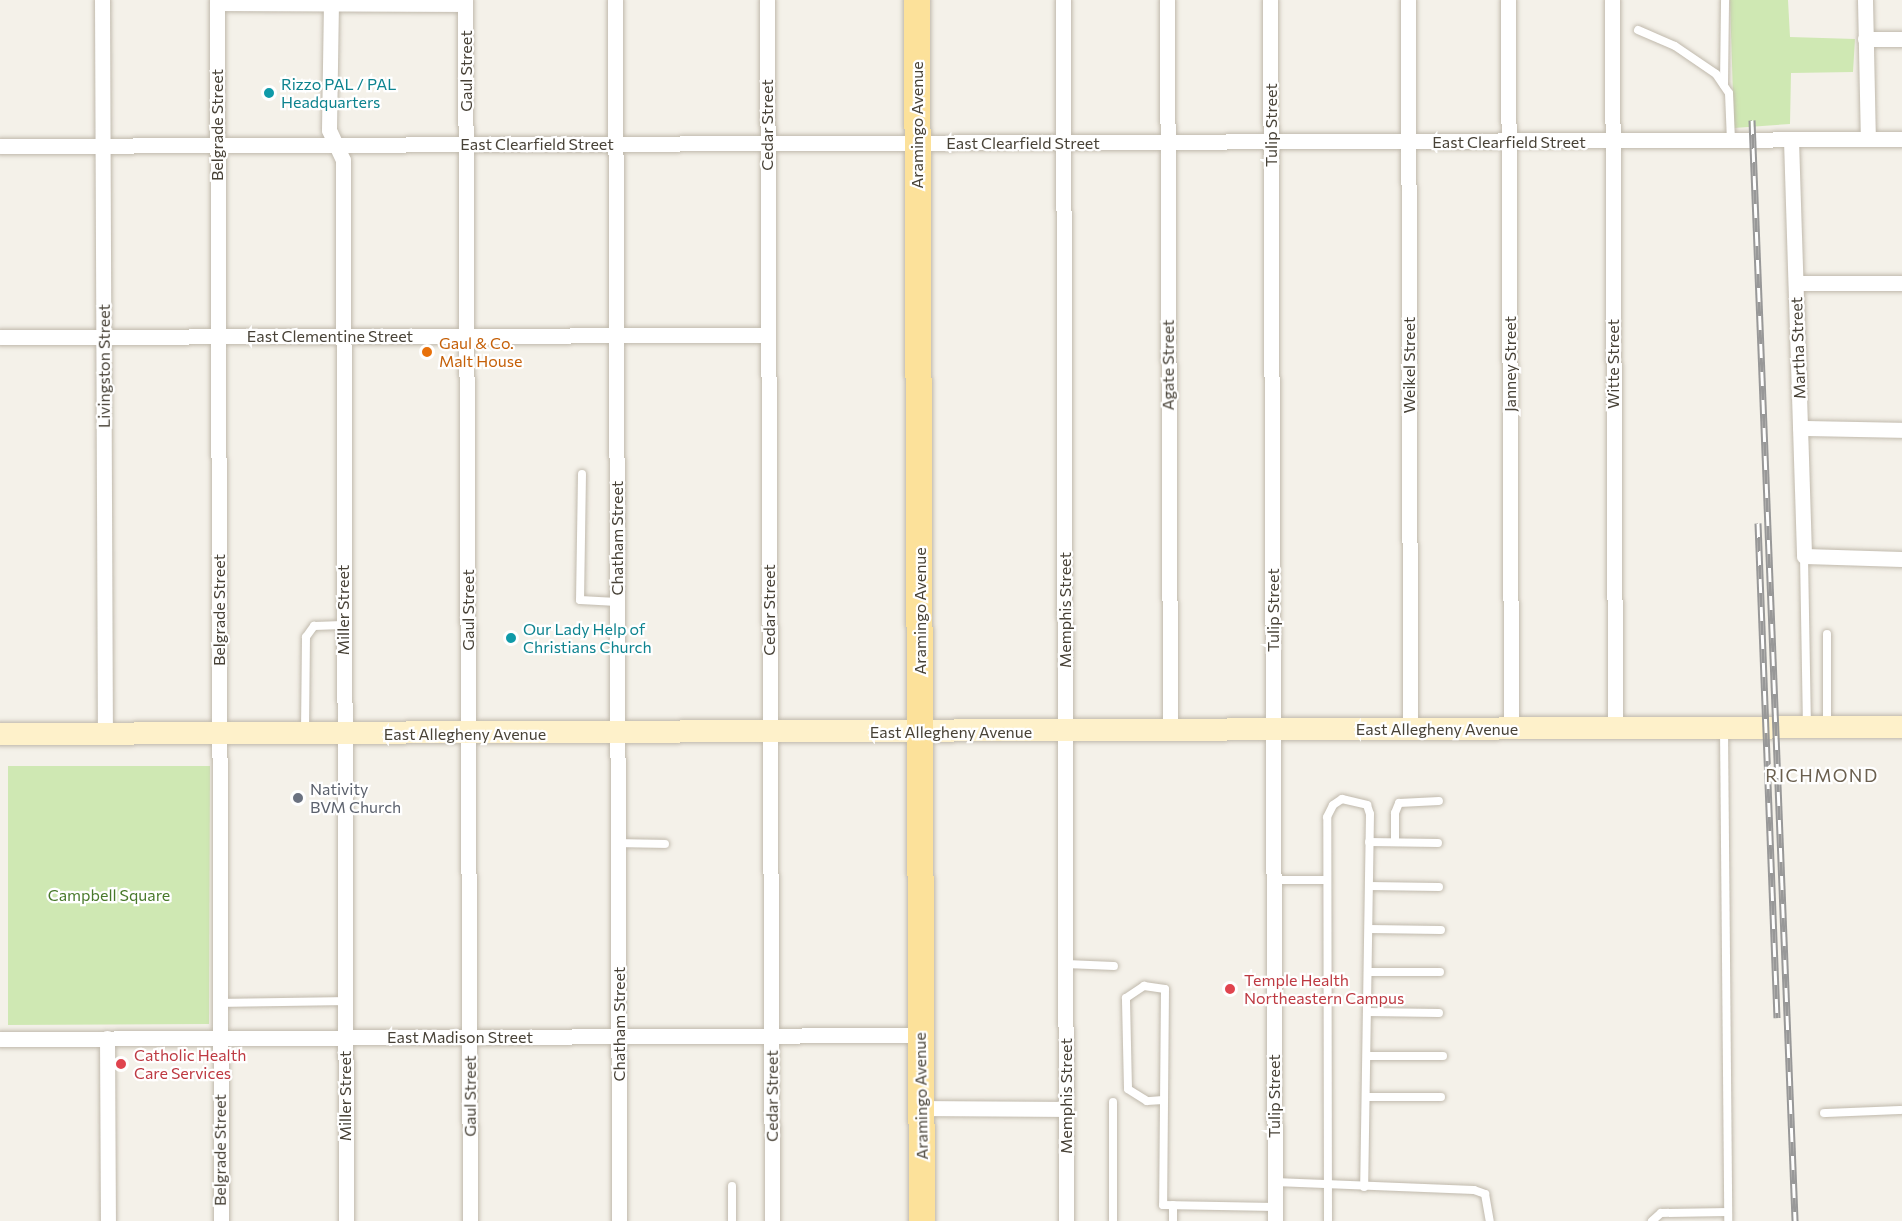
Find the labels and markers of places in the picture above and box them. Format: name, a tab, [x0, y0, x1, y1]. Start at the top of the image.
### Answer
place label: Rizzo PAL / PAL Headquarters	[281, 74, 396, 112]
marker: Rizzo PAL / PAL Headquarters	[262, 86, 276, 100]
place label: Gaul & Co. Malt House	[439, 333, 522, 371]
marker: Gaul & Co. Malt House	[420, 345, 434, 359]
place label: Our Lady Help of Christians Church	[523, 619, 652, 657]
marker: Our Lady Help of Christians Church	[504, 631, 518, 645]
place label: Nativity BVM Church	[310, 779, 401, 817]
marker: Nativity BVM Church	[291, 791, 305, 805]
place label: Temple Health Northeastern Campus	[1244, 970, 1404, 1008]
marker: Temple Health Northeastern Campus	[1221, 980, 1239, 998]
place label: Catholic Health Care Services	[134, 1045, 246, 1083]
marker: Catholic Health Care Services	[112, 1055, 130, 1073]

